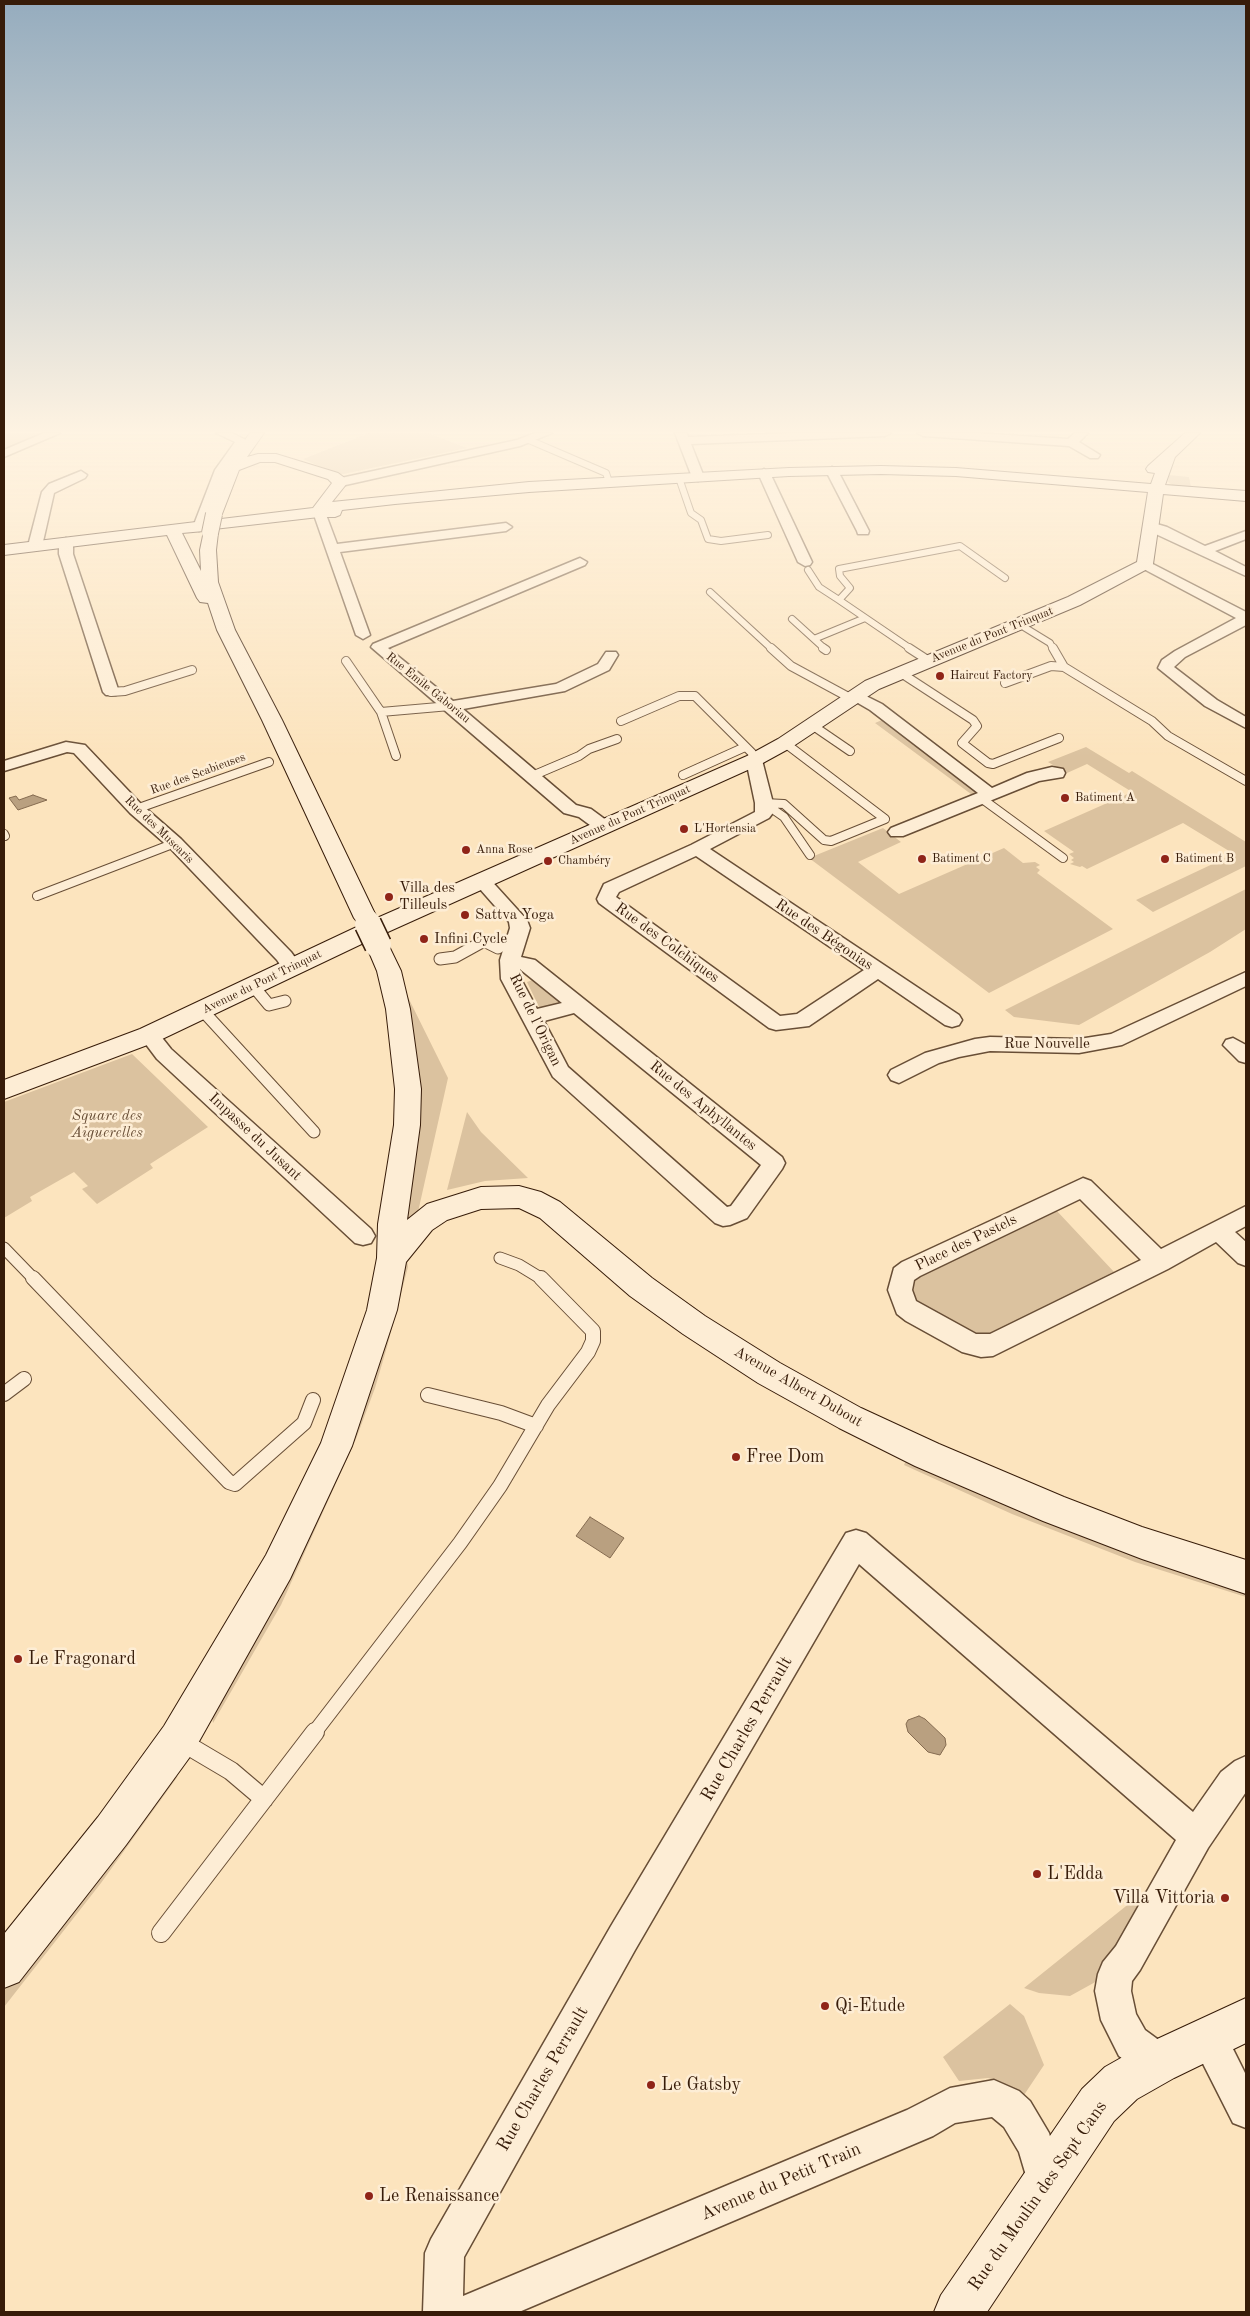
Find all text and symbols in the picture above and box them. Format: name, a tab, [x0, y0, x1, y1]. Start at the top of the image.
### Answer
street label: Avenue du Pont Trinquat	[929, 604, 1055, 666]
street label: Rue Émile Gaboriau	[383, 650, 473, 726]
place label: Haircut Factory	[950, 669, 1033, 683]
marker: Haircut Factory	[934, 670, 946, 682]
street label: Rue des Scabieuses	[149, 750, 247, 798]
street label: Avenue du Pont Trinquat	[567, 782, 693, 848]
place label: Batiment A	[1075, 791, 1135, 805]
marker: Batiment A	[1059, 792, 1071, 804]
street label: Rue des Muscaris	[121, 793, 197, 867]
place label: L'Hortensia	[694, 822, 756, 836]
marker: L'Hortensia	[678, 823, 690, 835]
place label: Anna Rose	[476, 843, 533, 857]
marker: Anna Rose	[460, 844, 472, 856]
place label: Batiment C	[932, 852, 991, 866]
place label: Batiment B	[1175, 852, 1234, 866]
marker: Batiment C	[916, 853, 928, 865]
marker: Batiment B	[1159, 853, 1171, 865]
place label: Chambéry	[558, 854, 611, 868]
marker: Chambéry	[542, 855, 554, 867]
place label: Villa des Tilleuls	[399, 879, 455, 914]
marker: Villa des Tilleuls	[383, 891, 395, 903]
street label: Rue des Bégonias	[772, 896, 876, 974]
street label: Rue des Colchiques	[611, 899, 723, 987]
place label: Sattva Yoga	[475, 906, 554, 924]
marker: Sattva Yoga	[459, 909, 471, 921]
place label: Infini Cycle	[434, 930, 507, 948]
marker: Infini Cycle	[418, 933, 430, 945]
street label: Avenue du Pont Trinquat	[200, 947, 324, 1017]
street label: Rue de l'Origan	[505, 971, 565, 1069]
street label: Rue Nouvelle	[1004, 1035, 1090, 1053]
street label: Rue des Aphyllantes	[646, 1057, 760, 1155]
street label: Impasse du Jusant	[205, 1089, 305, 1185]
park label: Square des Aiguerelles	[71, 1107, 143, 1142]
street label: Place des Pastels	[912, 1211, 1020, 1275]
street label: Avenue Albert Dubout	[730, 1343, 866, 1431]
place label: Free Dom	[746, 1446, 824, 1468]
marker: Free Dom	[730, 1451, 742, 1463]
place label: Le Fragonard	[28, 1648, 136, 1670]
marker: Le Fragonard	[12, 1653, 24, 1665]
street label: Rue Charles Perrault	[697, 1653, 797, 1805]
place label: L'Edda	[1047, 1863, 1103, 1885]
marker: L'Edda	[1031, 1868, 1043, 1880]
place label: Villa Vittoria	[1113, 1887, 1215, 1909]
marker: Villa Vittoria	[1219, 1892, 1231, 1904]
place label: Qi-Etude	[835, 1995, 905, 2017]
marker: Qi-Etude	[819, 2000, 831, 2012]
street label: Rue Charles Perrault	[493, 2003, 593, 2155]
place label: Le Gatsby	[661, 2074, 741, 2096]
marker: Le Gatsby	[645, 2079, 657, 2091]
street label: Rue du Moulin des Sept Cans	[964, 2097, 1112, 2295]
street label: Avenue du Petit Train	[698, 2138, 864, 2226]
place label: Le Renaissance	[379, 2185, 499, 2207]
marker: Le Renaissance	[363, 2190, 375, 2202]

